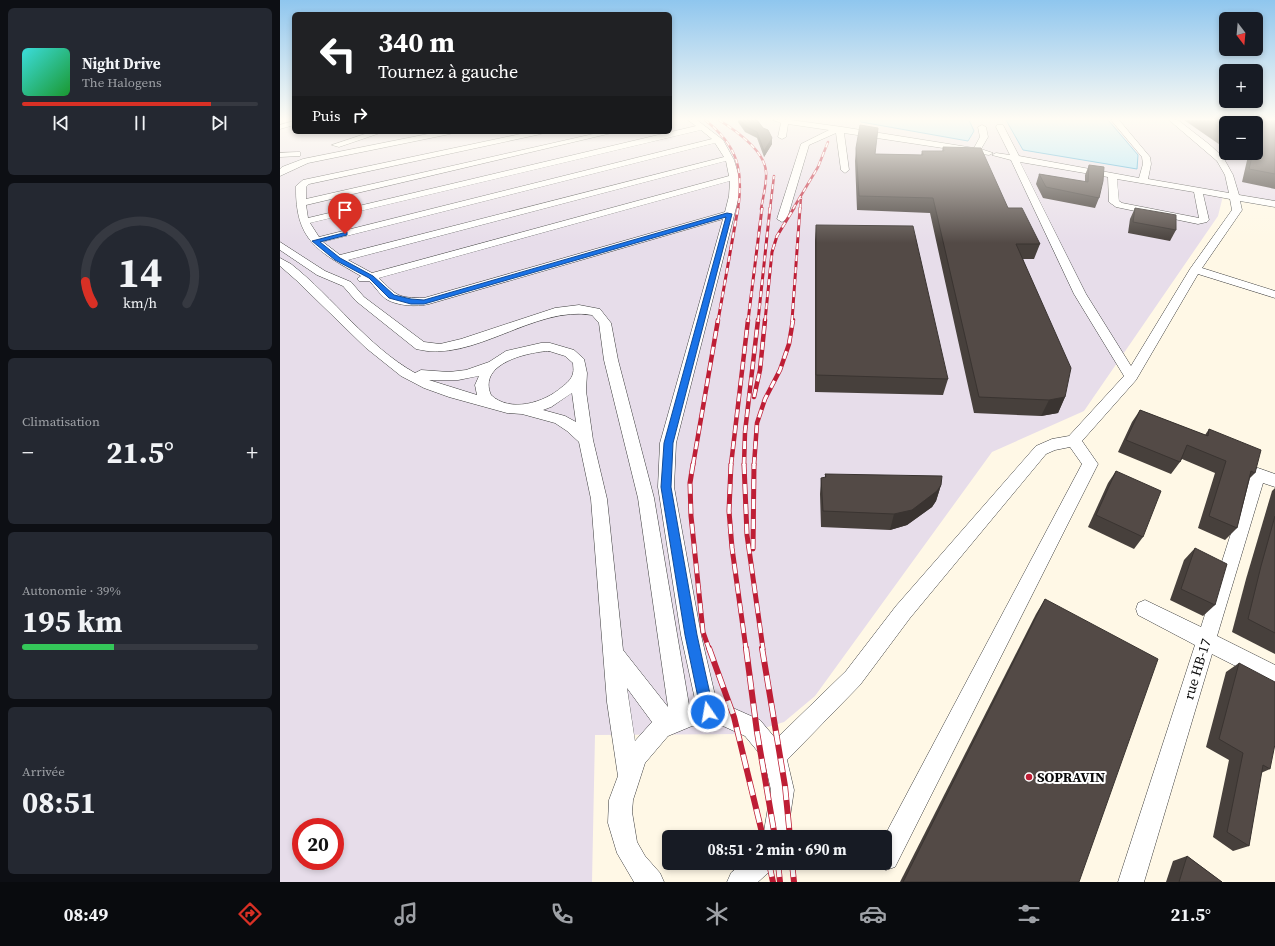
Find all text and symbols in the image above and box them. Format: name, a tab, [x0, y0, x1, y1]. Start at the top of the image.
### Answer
north arrow	[1219, 12, 1263, 56]
map controls	[1219, 12, 1263, 160]
text: 340 m	[378, 23, 455, 61]
icon: left	[312, 28, 364, 80]
text: Night Drive	[82, 53, 161, 74]
text: Tournez à gauche	[378, 59, 518, 84]
button: +	[1219, 64, 1263, 108]
text: The Halogens	[82, 74, 162, 91]
icon: right	[349, 104, 371, 126]
text: Puis	[312, 105, 341, 126]
icon: previous	[50, 112, 72, 134]
icon: pause	[129, 112, 151, 134]
icon: next	[208, 112, 230, 134]
button: −	[1219, 116, 1263, 160]
pin	[328, 193, 362, 234]
icon: arrive	[334, 199, 356, 221]
text: 14	[117, 244, 163, 301]
text: km/h	[123, 293, 157, 313]
text: Climatisation	[22, 413, 100, 430]
text: 21.5°	[106, 432, 174, 473]
text: −	[22, 437, 34, 467]
text: +	[246, 437, 258, 467]
text: Autonomie · 39%	[22, 582, 121, 599]
text: 195 km	[22, 601, 122, 642]
street label: rue HB-17	[1178, 636, 1216, 702]
position arrow	[687, 691, 729, 733]
text: Arrivée	[22, 763, 65, 780]
place label: SOPRAVIN	[1037, 767, 1105, 787]
marker: SOPRAVIN	[1024, 772, 1034, 782]
text: 08:51	[22, 782, 96, 823]
speed limit sign: 20	[292, 818, 344, 870]
text: 08:51 · 2 min · 690 m	[708, 839, 847, 860]
icon: directions	[236, 900, 264, 928]
icon: music	[392, 900, 420, 928]
icon: phone	[548, 900, 576, 928]
icon: climate	[703, 900, 731, 928]
icon: car	[859, 900, 887, 928]
icon: filters	[1015, 900, 1043, 928]
text: 08:49	[64, 902, 108, 927]
text: 21.5°	[1170, 902, 1211, 927]

